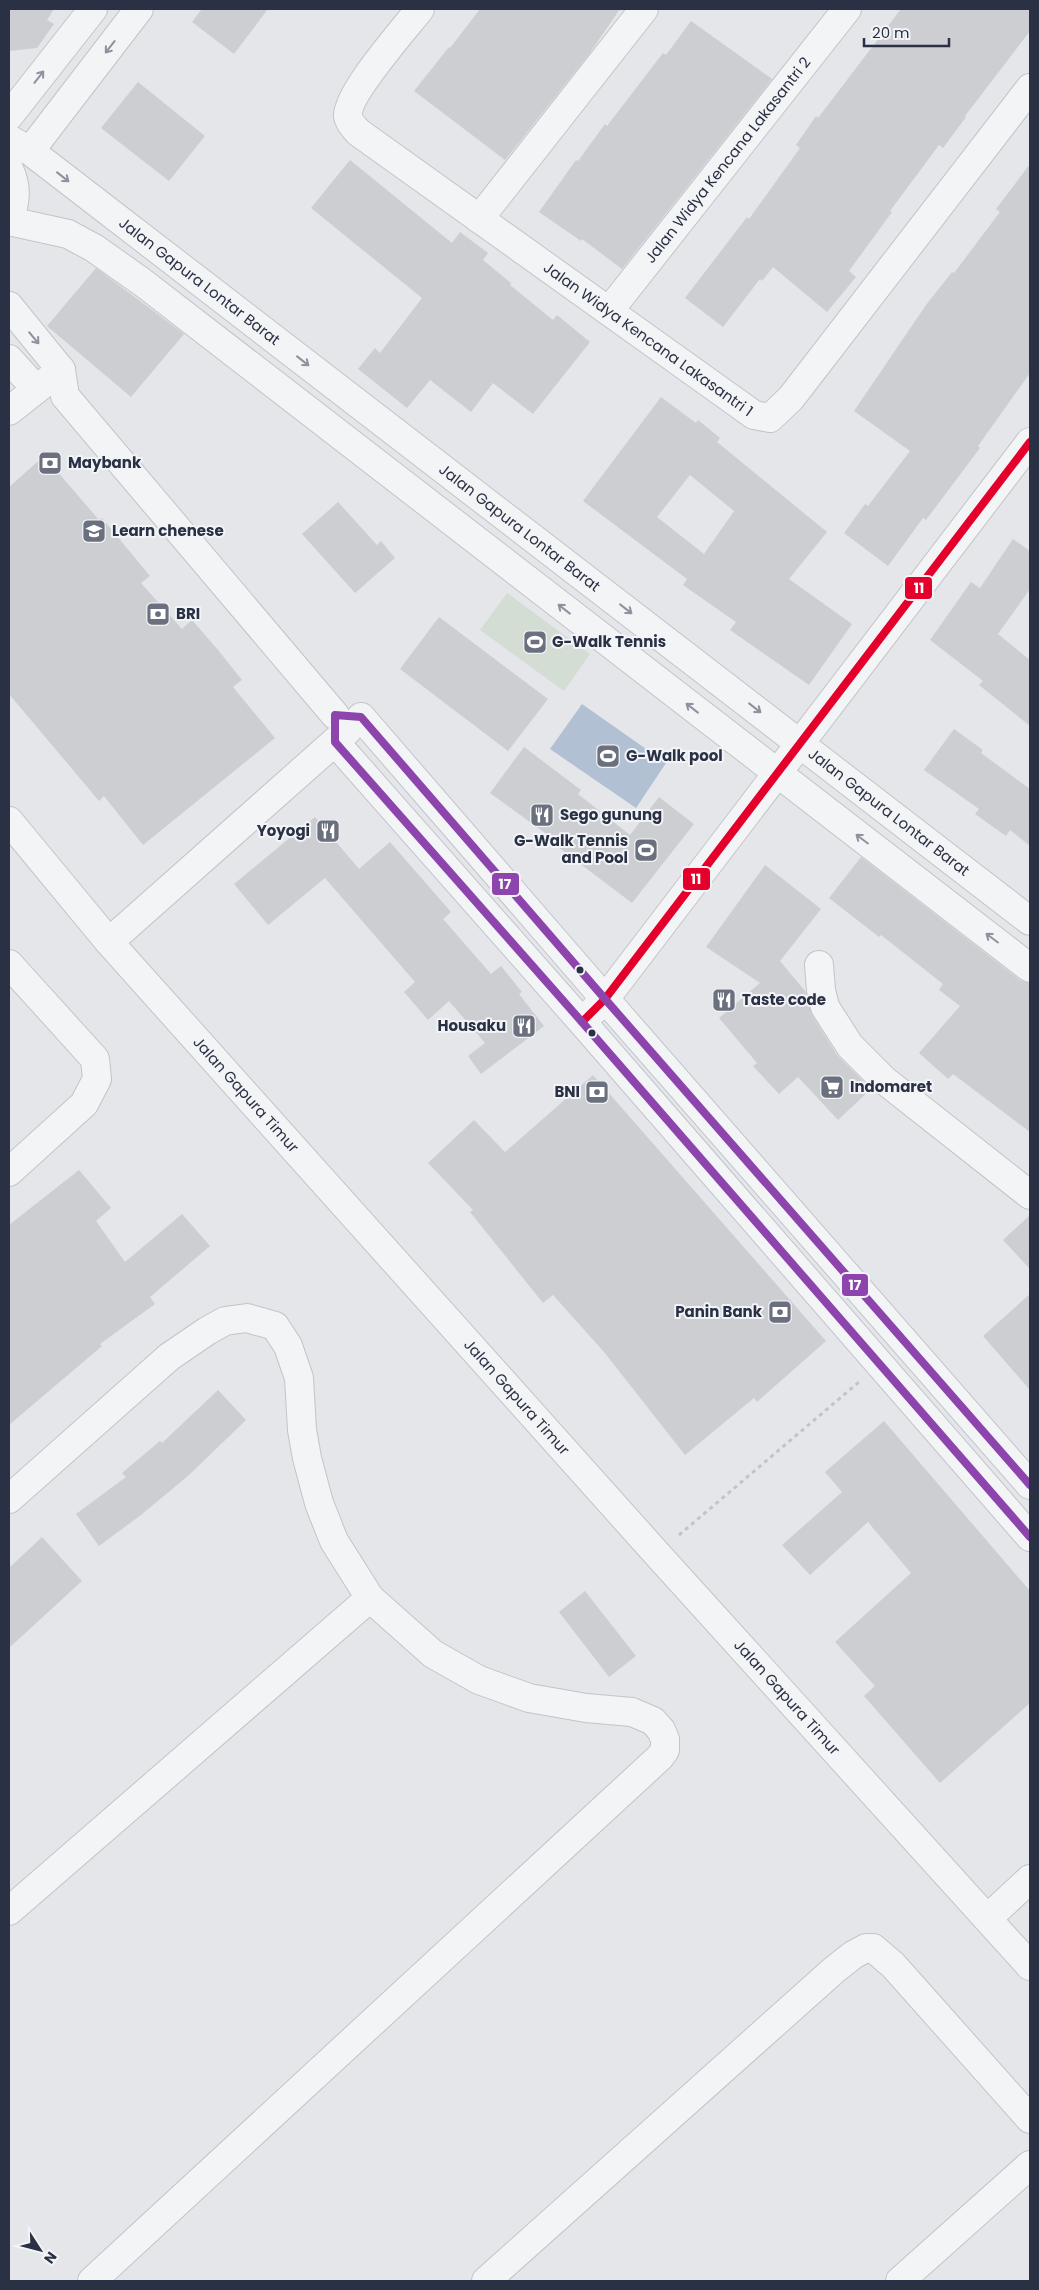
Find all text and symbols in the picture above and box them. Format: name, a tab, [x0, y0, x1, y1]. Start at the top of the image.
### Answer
scale bar	[864, 15, 949, 47]
text: 20 m	[872, 22, 910, 43]
one-way arrow	[104, 40, 115, 53]
street label: Jalan Widya Kencana Lakasantri 2	[640, 52, 815, 267]
one-way arrow	[33, 71, 44, 84]
one-way arrow	[56, 171, 69, 182]
street label: Jalan Gapura Lontar Barat	[115, 212, 285, 350]
street label: Jalan Widya Kencana Lakasantri 1	[539, 257, 758, 421]
one-way arrow	[29, 331, 40, 344]
one-way arrow	[296, 355, 309, 366]
bank icon: Maybank	[37, 450, 63, 476]
place label: Maybank	[68, 452, 142, 473]
street label: Jalan Gapura Lontar Barat	[435, 459, 605, 596]
school or university icon: Learn chenese	[81, 518, 107, 544]
place label: Learn chenese	[112, 520, 224, 541]
line badge: 11	[904, 576, 933, 600]
text: 11	[914, 578, 924, 598]
bank icon: BRI	[145, 601, 171, 627]
place label: BRI	[176, 603, 200, 624]
one-way arrow	[558, 603, 571, 614]
one-way arrow	[619, 604, 633, 614]
sports icon: G-Walk Tennis	[522, 629, 548, 655]
place label: G-Walk Tennis	[552, 631, 666, 652]
one-way arrow	[685, 703, 699, 713]
one-way arrow	[748, 703, 762, 713]
sports icon: G-Walk pool	[595, 743, 621, 769]
street label: Jalan Gapura Lontar Barat	[804, 743, 974, 881]
place label: G-Walk pool	[626, 745, 723, 766]
restaurant icon: Sego gunung	[529, 802, 555, 828]
place label: Sego gunung	[560, 804, 662, 825]
restaurant icon: Yoyogi	[315, 818, 341, 844]
place label: Yoyogi	[257, 820, 310, 841]
place label: G-Walk Tennis and Pool	[514, 830, 628, 868]
one-way arrow	[856, 834, 869, 845]
sports icon: G-Walk Tennis and Pool	[633, 837, 659, 863]
line badge: 11	[682, 867, 711, 891]
text: 11	[691, 869, 701, 889]
line badge: 17	[491, 872, 520, 896]
text: 17	[499, 874, 512, 894]
one-way arrow	[985, 933, 998, 944]
unlabelled marker	[575, 965, 585, 975]
restaurant icon: Taste code	[711, 987, 737, 1013]
place label: Taste code	[742, 989, 826, 1010]
restaurant icon: Housaku	[511, 1013, 537, 1039]
place label: Housaku	[437, 1015, 506, 1036]
unlabelled marker	[587, 1028, 597, 1038]
street label: Jalan Gapura Timur	[188, 1032, 304, 1157]
supermarket icon: Indomaret	[819, 1074, 845, 1100]
place label: Indomaret	[850, 1076, 932, 1097]
bank icon: BNI	[584, 1079, 610, 1105]
place label: BNI	[554, 1081, 580, 1102]
line badge: 17	[841, 1273, 869, 1297]
text: 17	[849, 1275, 862, 1295]
bank icon: Panin Bank	[767, 1299, 793, 1325]
place label: Panin Bank	[675, 1301, 763, 1322]
street label: Jalan Gapura Timur	[459, 1334, 575, 1460]
street label: Jalan Gapura Timur	[729, 1635, 845, 1760]
north arrow	[15, 2225, 65, 2275]
text: N	[39, 2248, 62, 2268]

